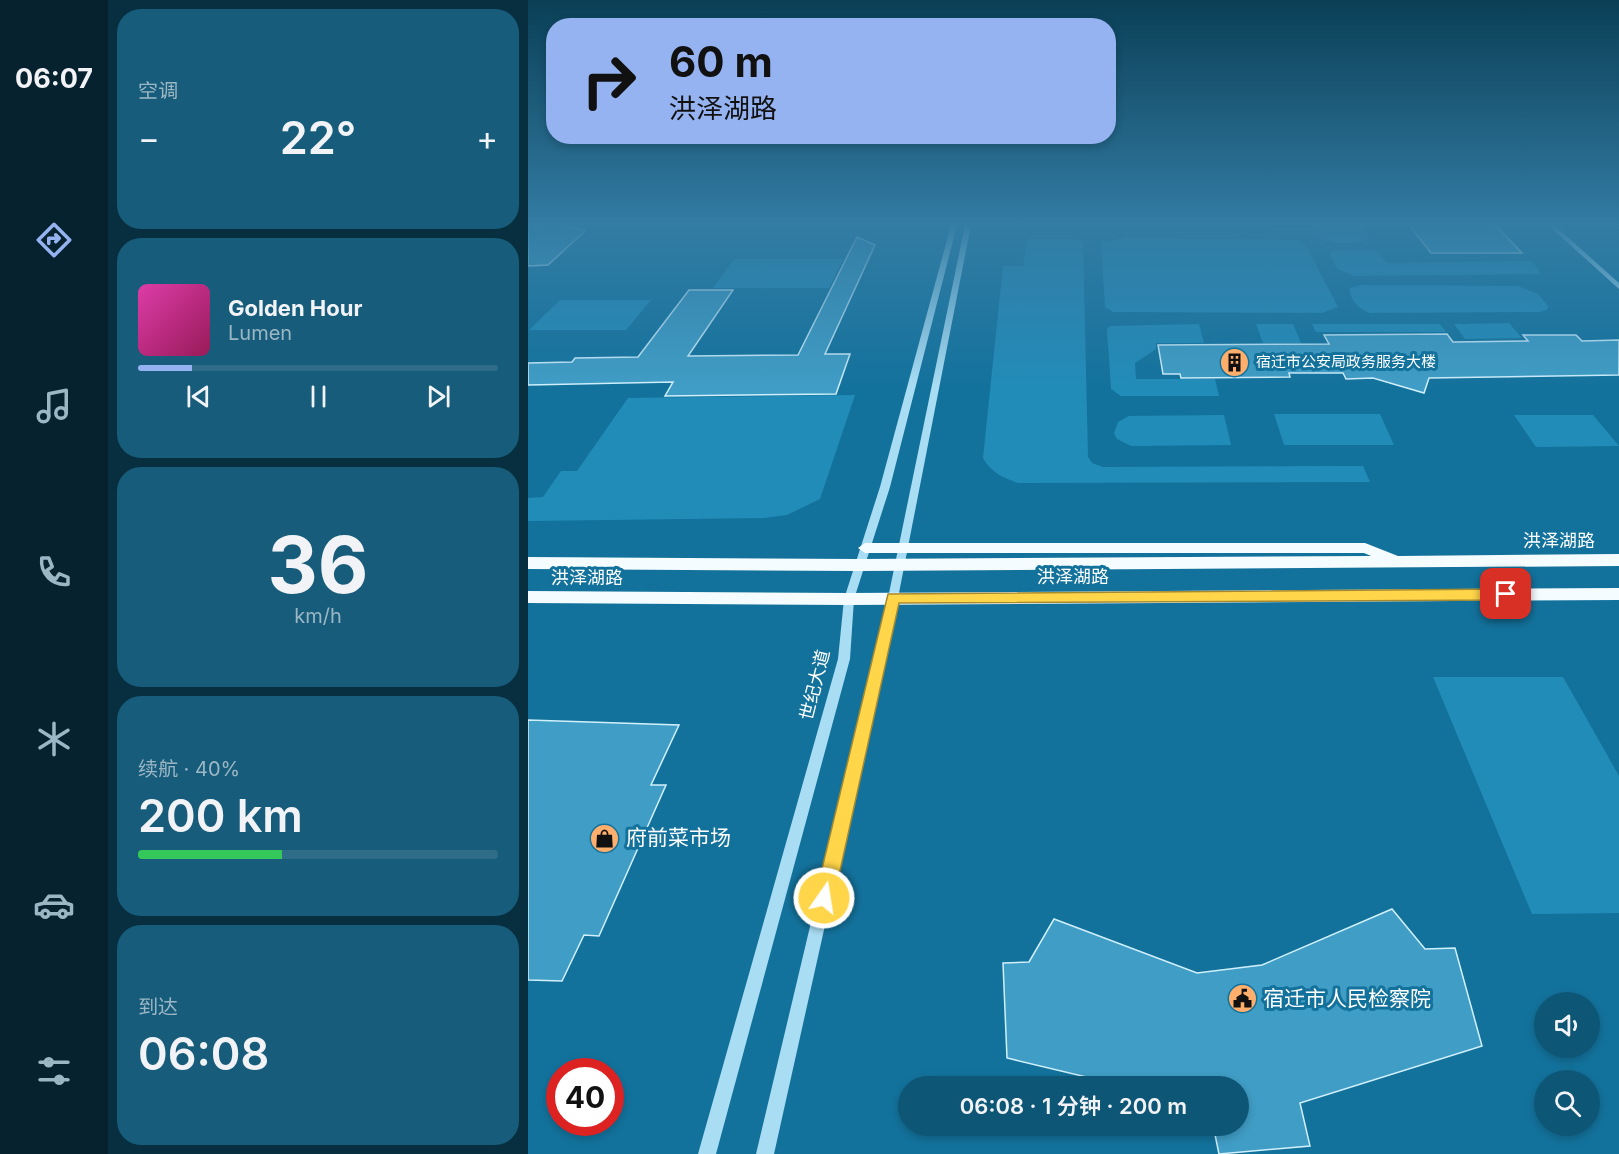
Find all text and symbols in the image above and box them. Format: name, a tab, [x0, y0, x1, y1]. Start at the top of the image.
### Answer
text: 60 m	[669, 36, 773, 87]
icon: right	[570, 42, 648, 120]
text: 06:07	[15, 62, 93, 95]
text: 空调	[138, 79, 178, 103]
text: 洪泽湖路	[669, 92, 777, 125]
text: 22°	[280, 110, 356, 165]
text: −	[138, 118, 160, 158]
text: +	[476, 118, 498, 158]
icon: directions	[33, 219, 75, 261]
text: Golden Hour	[228, 295, 362, 321]
text: Lumen	[228, 321, 292, 345]
building icon: 宿迁市公安局政务服务大楼	[1219, 346, 1251, 378]
place label: 宿迁市公安局政务服务大楼	[1256, 352, 1436, 371]
icon: previous	[182, 380, 215, 413]
icon: pause	[302, 380, 335, 413]
icon: next	[422, 380, 455, 413]
icon: music	[33, 385, 75, 427]
text: 36	[267, 517, 369, 612]
street label: 洪泽湖路	[1523, 530, 1595, 551]
icon: phone	[33, 551, 75, 593]
street label: 洪泽湖路	[1037, 566, 1109, 587]
street label: 洪泽湖路	[551, 567, 623, 588]
pin	[1480, 568, 1531, 619]
icon: arrive	[1489, 577, 1522, 610]
text: km/h	[294, 604, 342, 628]
street label: 世纪大道	[796, 647, 833, 722]
icon: climate	[33, 718, 75, 760]
text: 续航 · 40%	[138, 757, 240, 781]
text: 200 km	[138, 788, 303, 843]
shop icon: 府前菜市场	[589, 822, 621, 854]
place label: 府前菜市场	[626, 825, 731, 850]
position arrow	[792, 866, 856, 930]
icon: car	[33, 884, 75, 926]
public building icon: 宿迁市人民检察院	[1226, 983, 1258, 1015]
place label: 宿迁市人民检察院	[1263, 986, 1431, 1011]
map controls	[1534, 992, 1600, 1136]
button: sound	[1534, 992, 1600, 1058]
text: 到达	[138, 995, 178, 1019]
text: 06:08	[138, 1026, 269, 1081]
icon: filters	[33, 1050, 75, 1092]
speed limit sign: 40	[546, 1058, 624, 1136]
button: search	[1534, 1070, 1600, 1136]
text: 06:08 · 1 分钟 · 200 m	[960, 1093, 1187, 1119]

